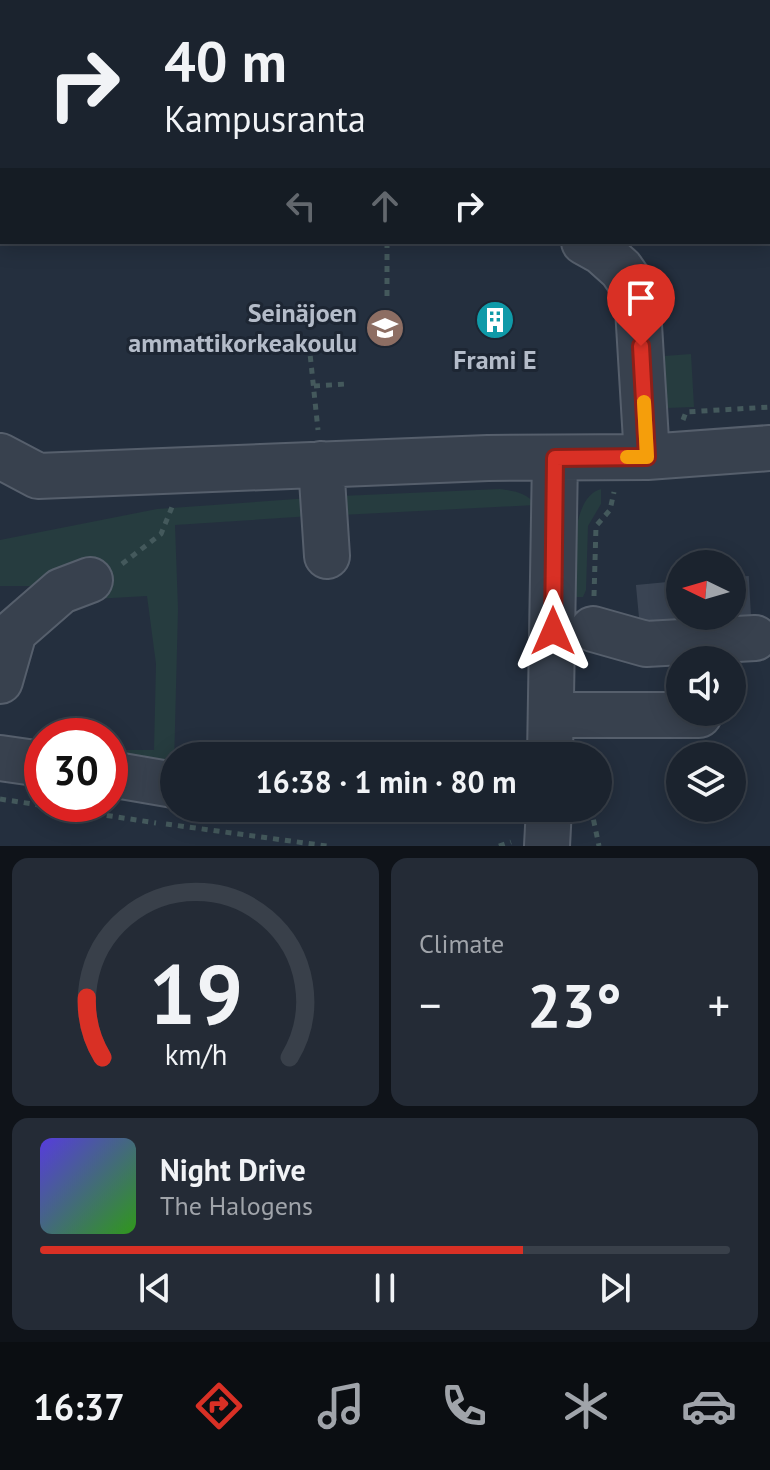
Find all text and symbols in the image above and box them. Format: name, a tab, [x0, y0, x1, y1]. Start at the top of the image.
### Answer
text: 40 m	[164, 25, 287, 97]
icon: right	[32, 32, 136, 136]
text: Kampusranta	[164, 95, 366, 142]
icon: left	[279, 184, 323, 228]
icon: ahead	[363, 184, 407, 228]
icon: right	[447, 184, 491, 228]
pin	[607, 264, 675, 346]
icon: arrive	[619, 276, 663, 320]
place label: Seinäjoen ammattikorkeakoulu	[128, 296, 357, 359]
building icon: Frami E	[474, 299, 516, 341]
school or university icon: Seinäjoen ammattikorkeakoulu	[364, 307, 406, 349]
place label: Frami E	[453, 343, 537, 376]
north arrow	[666, 550, 746, 630]
map controls	[666, 550, 746, 822]
position arrow	[511, 589, 595, 673]
button: sound	[666, 646, 746, 726]
speed limit sign: 30	[24, 718, 128, 822]
button: layers	[666, 742, 746, 822]
text: 16:38 · 1 min · 80 m	[256, 762, 516, 801]
text: Climate	[419, 927, 504, 960]
text: 19	[148, 939, 243, 1047]
text: 23°	[527, 966, 622, 1044]
text: −	[419, 976, 441, 1033]
text: +	[708, 976, 730, 1033]
text: km/h	[164, 1036, 227, 1073]
text: Night Drive	[160, 1150, 306, 1189]
text: The Halogens	[160, 1189, 313, 1222]
icon: previous	[133, 1266, 177, 1310]
icon: pause	[363, 1266, 407, 1310]
icon: next	[593, 1266, 637, 1310]
icon: directions	[191, 1378, 247, 1434]
icon: music	[313, 1378, 369, 1434]
icon: phone	[436, 1378, 492, 1434]
icon: climate	[558, 1378, 614, 1434]
icon: car	[681, 1378, 737, 1434]
text: 16:37	[33, 1383, 125, 1430]

